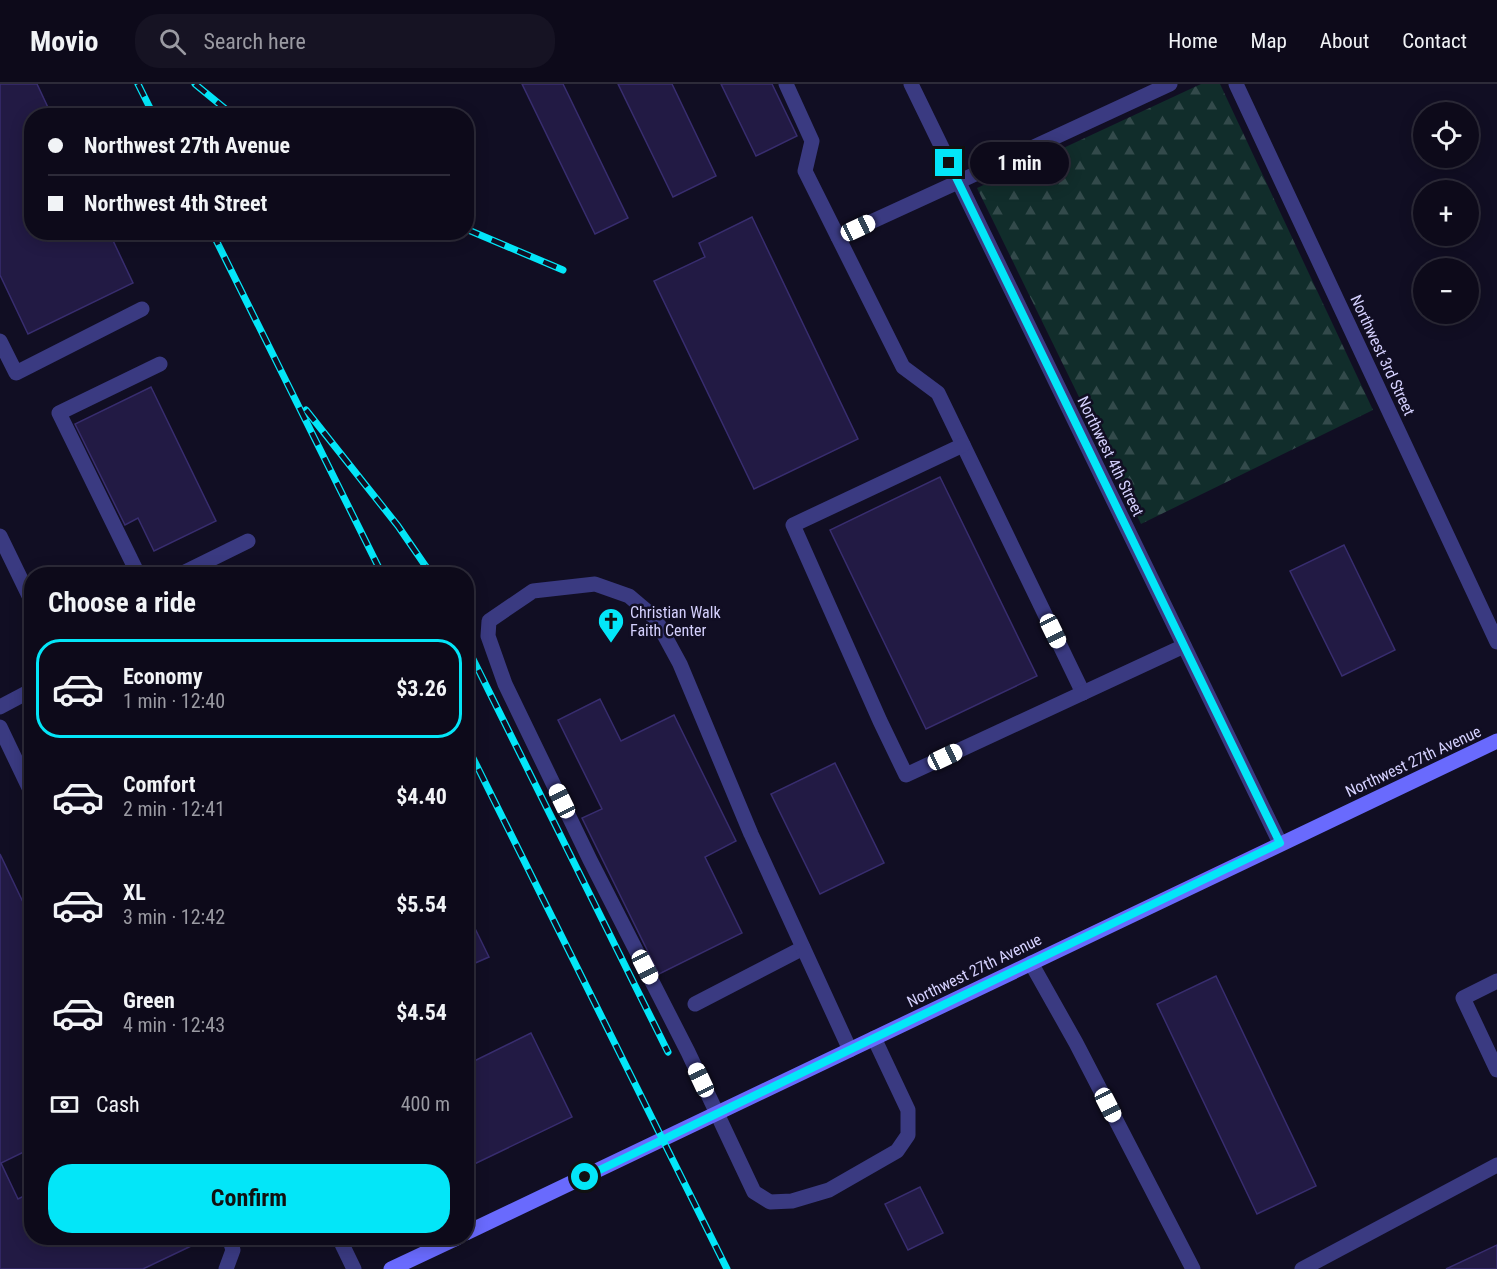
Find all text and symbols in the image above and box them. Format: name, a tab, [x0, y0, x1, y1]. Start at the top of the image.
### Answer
search box	[135, 14, 555, 68]
text: Movio	[30, 25, 99, 58]
icon: search	[156, 25, 189, 58]
text: Search here	[204, 29, 306, 54]
text: Home	[1168, 29, 1218, 53]
text: Map	[1251, 29, 1287, 53]
text: About	[1320, 29, 1369, 53]
text: Contact	[1402, 29, 1467, 53]
map controls	[1413, 102, 1479, 324]
button: locate	[1413, 102, 1479, 168]
text: Northwest 27th Avenue	[84, 133, 290, 158]
callout: 1 min	[970, 142, 1069, 184]
route end	[935, 149, 962, 176]
text: 1 min	[997, 151, 1042, 175]
button: +	[1413, 180, 1479, 246]
text: Northwest 4th Street	[84, 191, 267, 216]
car	[838, 212, 878, 244]
button: −	[1413, 258, 1479, 324]
street label: Northwest 3rd Street	[1346, 292, 1419, 419]
street label: Northwest 4th Street	[1073, 393, 1148, 519]
text: Choose a ride	[48, 587, 196, 619]
place label: Christian Walk Faith Center	[630, 603, 721, 640]
church icon: Christian Walk Faith Center	[596, 606, 626, 644]
car	[1037, 611, 1069, 651]
icon: car	[51, 662, 105, 716]
text: Economy	[123, 664, 203, 689]
text: $3.26	[396, 676, 447, 701]
text: 1 min · 12:40	[123, 689, 225, 713]
street label: Northwest 27th Avenue	[1342, 722, 1484, 801]
car	[925, 741, 965, 773]
icon: car	[51, 770, 105, 824]
text: Comfort	[123, 772, 196, 797]
car	[546, 781, 578, 821]
text: $4.40	[396, 784, 447, 809]
text: 2 min · 12:41	[123, 797, 225, 821]
icon: car	[51, 878, 105, 932]
text: XL	[123, 880, 146, 905]
text: $5.54	[396, 892, 447, 917]
text: 3 min · 12:42	[123, 905, 225, 929]
street label: Northwest 27th Avenue	[904, 930, 1045, 1011]
car	[629, 947, 661, 987]
icon: car	[51, 986, 105, 1040]
text: Green	[123, 988, 175, 1013]
text: $4.54	[396, 1000, 447, 1025]
text: 4 min · 12:43	[123, 1013, 225, 1037]
car	[685, 1060, 717, 1100]
car	[1092, 1085, 1124, 1125]
icon: cash	[48, 1088, 81, 1121]
text: Cash	[96, 1092, 140, 1117]
text: 400 m	[401, 1092, 450, 1116]
route start	[571, 1163, 598, 1190]
button: Confirm	[48, 1164, 450, 1233]

